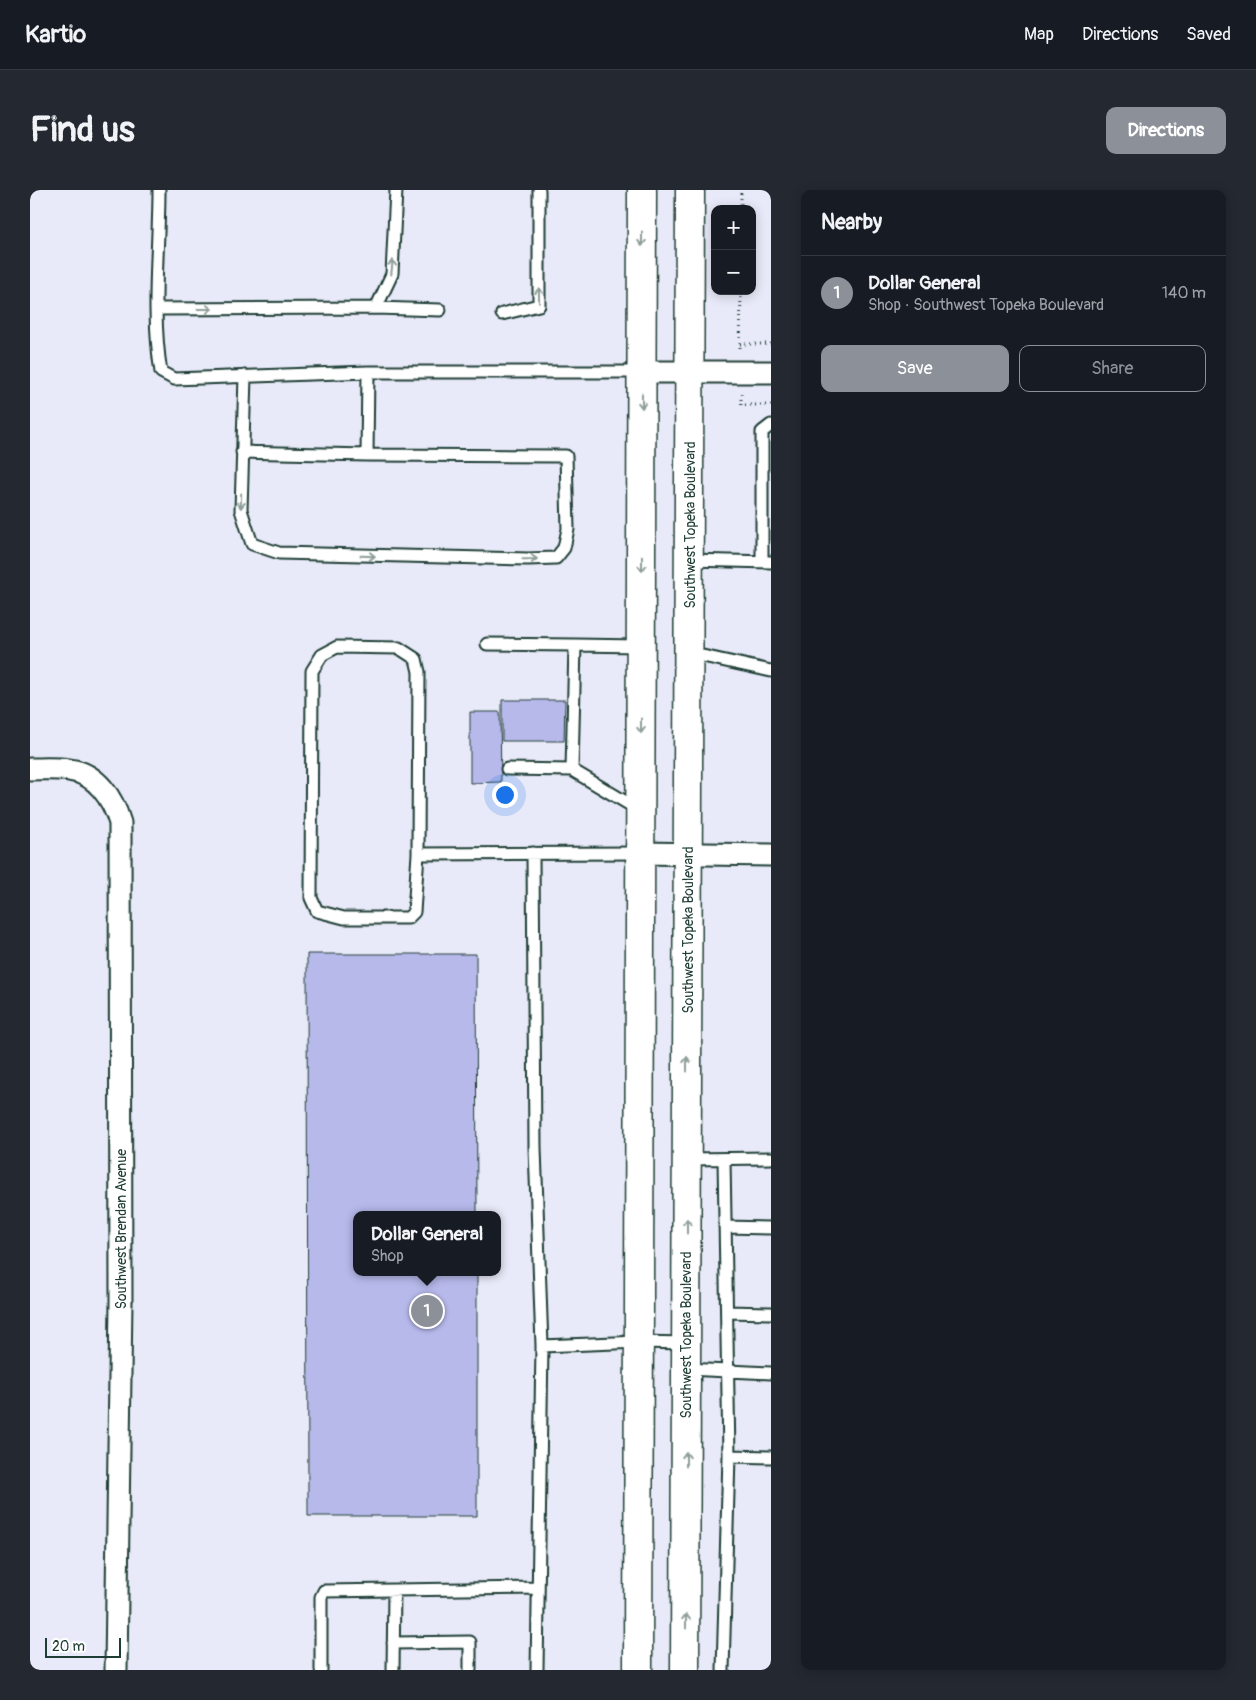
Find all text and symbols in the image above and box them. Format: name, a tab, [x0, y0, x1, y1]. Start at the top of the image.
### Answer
text: Kartio	[25, 20, 86, 49]
text: Map	[1024, 23, 1054, 46]
text: Directions	[1082, 23, 1158, 46]
text: Saved	[1186, 23, 1231, 46]
button: Directions	[1106, 107, 1226, 154]
text: Find us	[30, 108, 135, 152]
map controls	[711, 205, 756, 295]
button: +	[711, 205, 756, 250]
text: Nearby	[821, 209, 882, 236]
one-way arrow	[637, 230, 647, 246]
button: −	[711, 250, 756, 295]
one-way arrow	[387, 259, 397, 275]
text: Dollar General	[868, 271, 981, 295]
text: 1	[834, 283, 840, 303]
text: 140 m	[1162, 283, 1206, 303]
one-way arrow	[534, 287, 544, 303]
text: Shop · Southwest Topeka Boulevard	[868, 295, 1104, 315]
one-way arrow	[197, 304, 213, 314]
button: Save	[821, 345, 1009, 392]
button: Share	[1019, 345, 1206, 392]
one-way arrow	[637, 392, 647, 409]
street label: Southwest Topeka Boulevard	[682, 441, 699, 609]
one-way arrow	[236, 492, 246, 509]
one-way arrow	[359, 551, 375, 560]
one-way arrow	[522, 554, 538, 564]
one-way arrow	[637, 555, 647, 571]
one-way arrow	[636, 718, 646, 734]
your location	[492, 782, 518, 808]
street label: Southwest Topeka Boulevard	[680, 846, 697, 1014]
one-way arrow	[682, 1056, 692, 1072]
street label: Southwest Brendan Avenue	[113, 1149, 130, 1309]
popup	[353, 1211, 501, 1276]
one-way arrow	[682, 1219, 692, 1235]
text: Dollar General	[371, 1222, 483, 1246]
text: Shop	[371, 1246, 404, 1266]
street label: Southwest Topeka Boulevard	[678, 1251, 695, 1419]
pin: 1	[411, 1292, 443, 1330]
one-way arrow	[681, 1451, 691, 1468]
one-way arrow	[681, 1614, 691, 1630]
scale bar	[45, 1635, 121, 1658]
text: 20 m	[52, 1638, 85, 1655]

